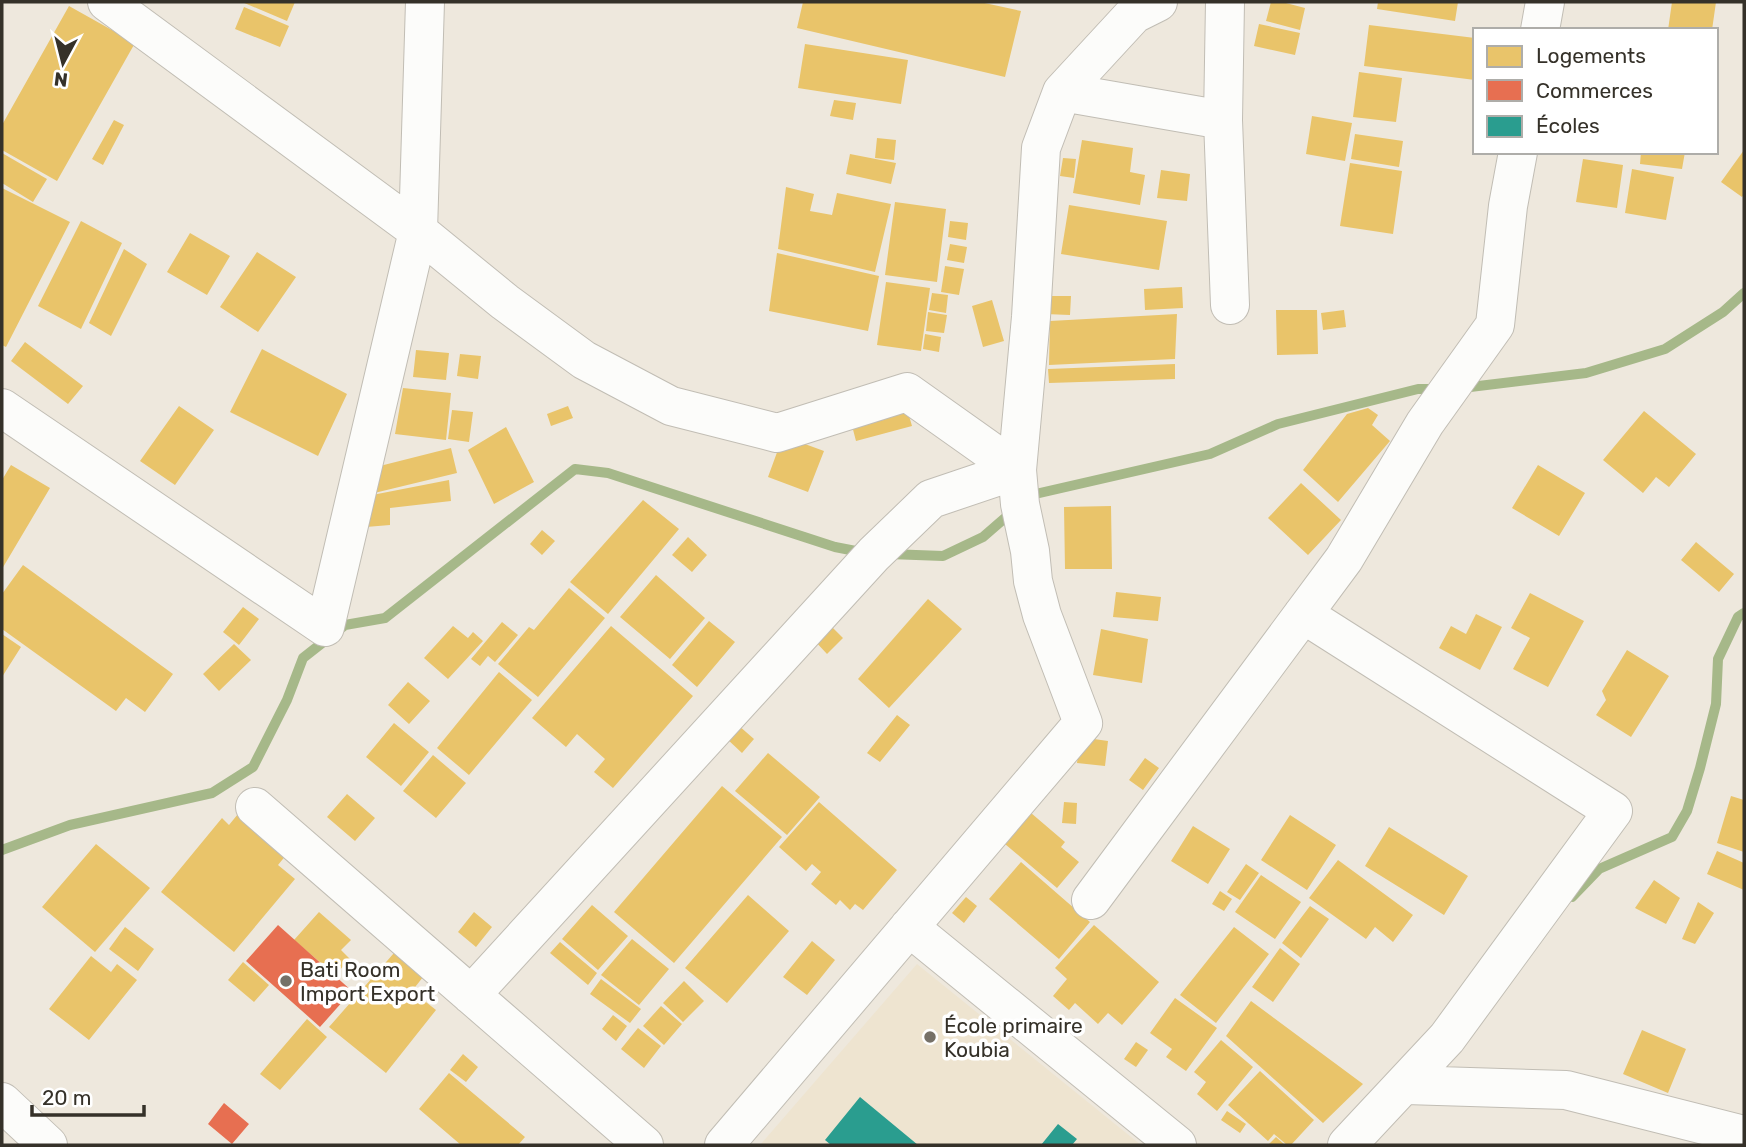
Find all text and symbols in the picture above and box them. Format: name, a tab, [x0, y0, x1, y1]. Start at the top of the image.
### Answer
north arrow	[28, 28, 98, 98]
legend	[1473, 28, 1718, 154]
text: Logements	[1536, 43, 1646, 68]
text: N	[53, 67, 69, 92]
text: Commerces	[1536, 78, 1653, 103]
text: Écoles	[1536, 113, 1600, 138]
place label: Bati Room Import Export	[300, 957, 435, 1006]
marker: Bati Room Import Export	[278, 973, 294, 989]
place label: École primaire Koubia	[944, 1013, 1083, 1062]
marker: École primaire Koubia	[922, 1029, 938, 1045]
scale bar	[32, 1074, 144, 1118]
text: 20 m	[42, 1085, 91, 1110]

